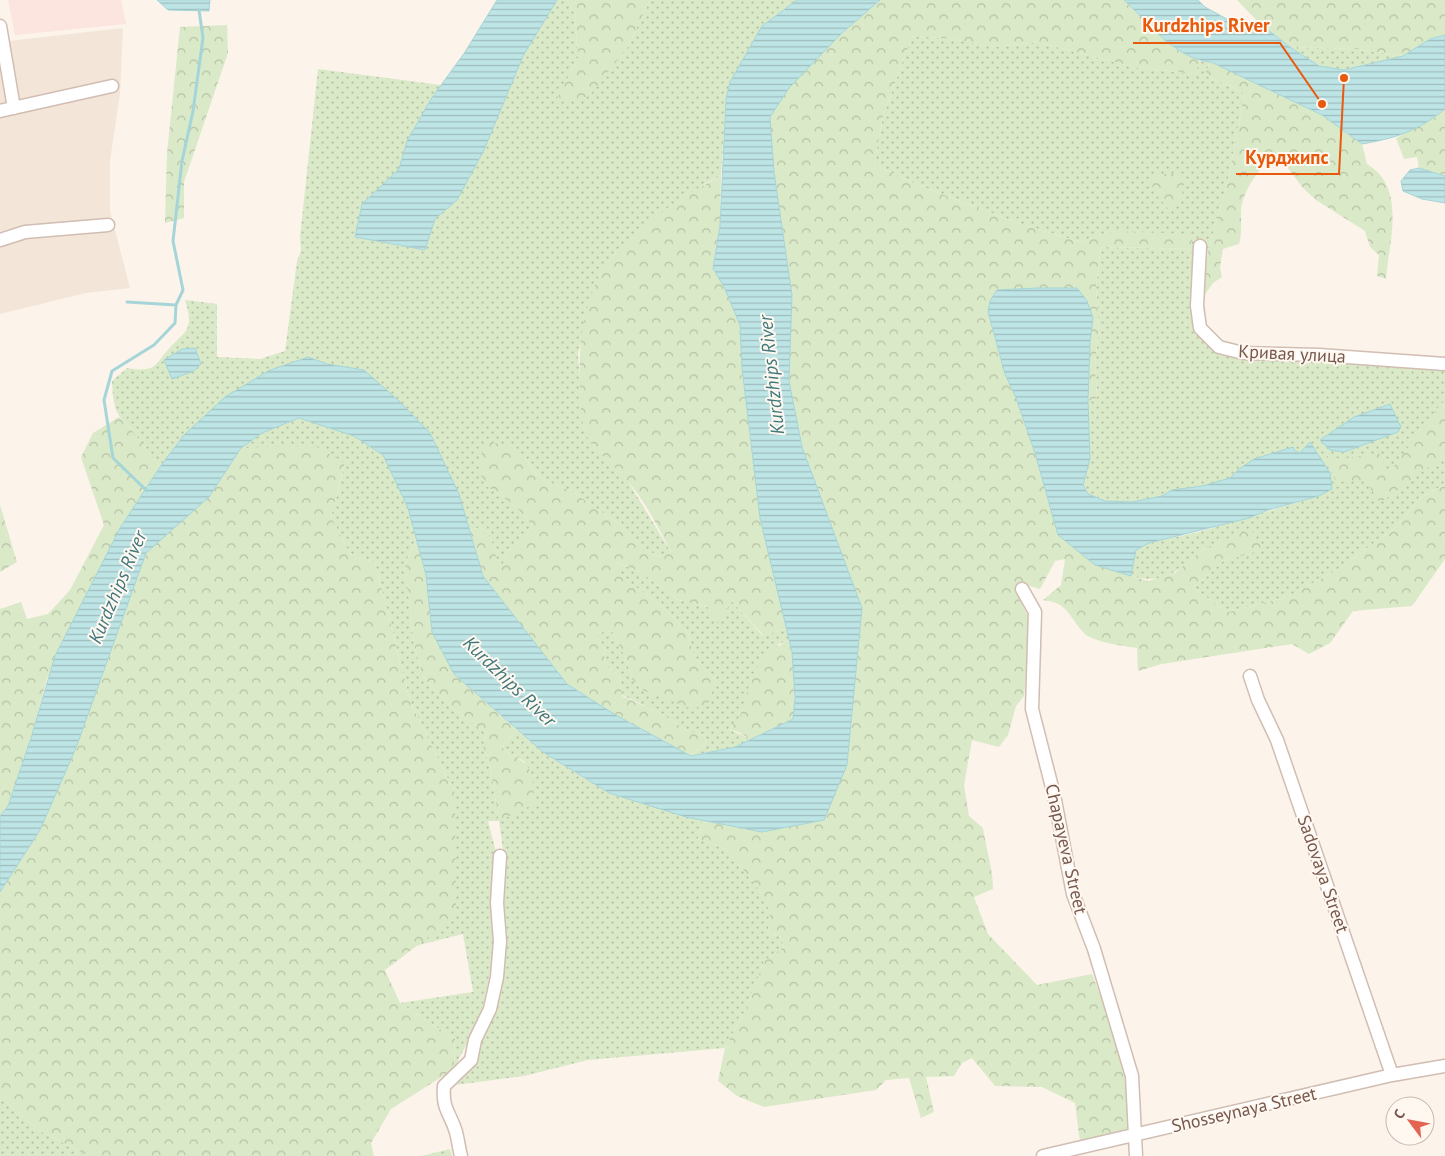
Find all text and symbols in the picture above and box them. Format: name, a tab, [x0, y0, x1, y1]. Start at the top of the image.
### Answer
callout: Kurdzhips River	[1133, 9, 1280, 43]
text: Kurdzhips River	[1142, 13, 1270, 37]
callout: Курджипс	[1236, 140, 1339, 174]
text: Курджипс	[1245, 145, 1329, 169]
water label: Kurdzhips River	[753, 312, 789, 436]
street label: Кривая улица	[1238, 339, 1346, 368]
water label: Kurdzhips River	[82, 525, 152, 647]
water label: Kurdzhips River	[458, 631, 563, 733]
street label: Chapayeva Street	[1040, 781, 1093, 916]
street label: Sadovaya Street	[1293, 812, 1354, 936]
street label: Shosseynaya Street	[1169, 1082, 1319, 1137]
north arrow	[1385, 1096, 1435, 1146]
text: С	[1389, 1106, 1409, 1122]

